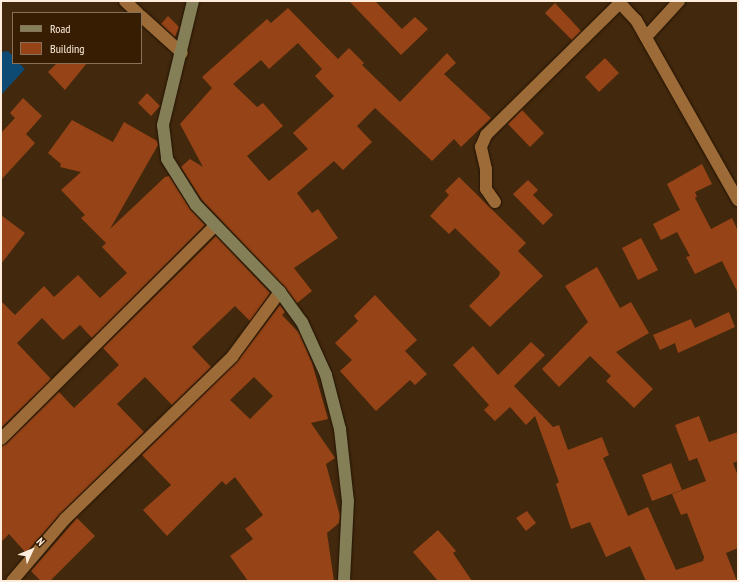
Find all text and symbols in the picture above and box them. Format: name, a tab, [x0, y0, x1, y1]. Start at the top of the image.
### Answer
legend	[12, 12, 142, 64]
text: Road	[50, 21, 70, 36]
text: Building	[50, 41, 85, 56]
north arrow	[12, 530, 52, 570]
text: N	[34, 535, 48, 549]

